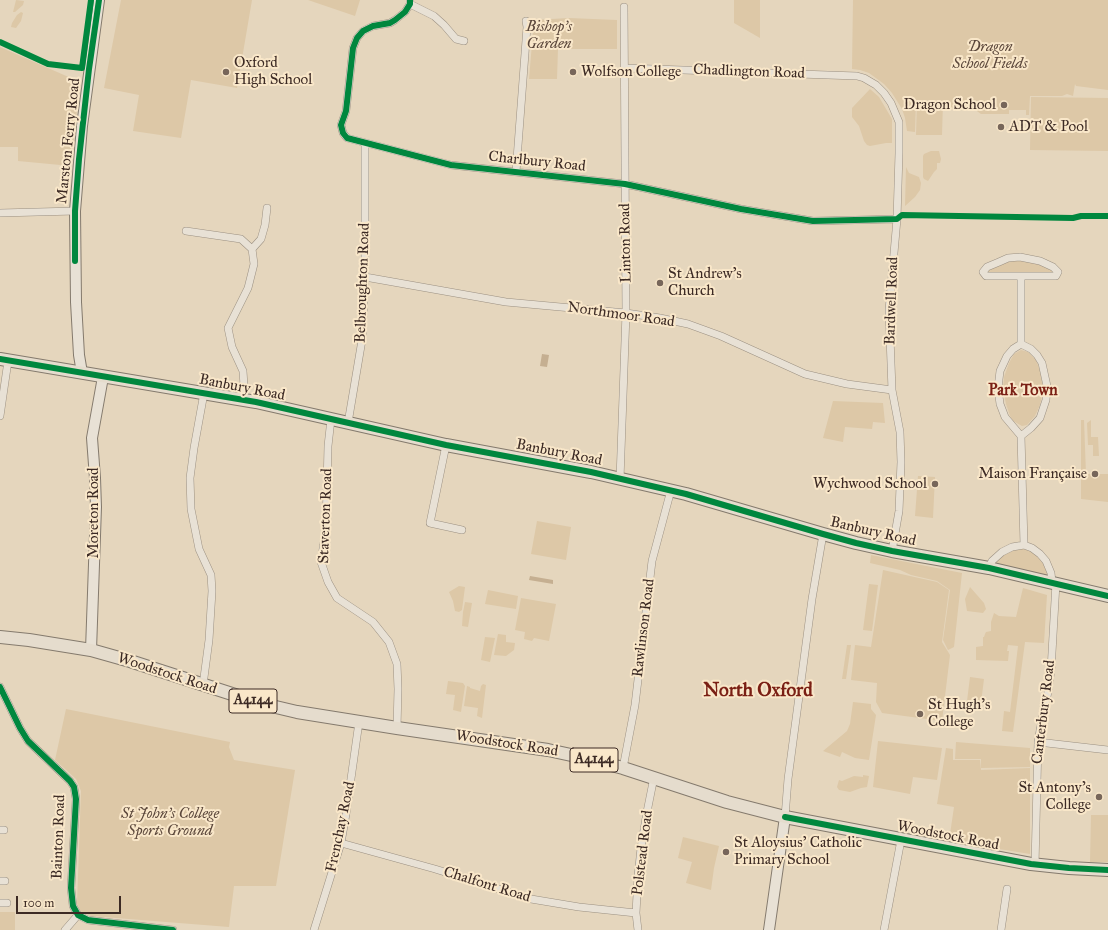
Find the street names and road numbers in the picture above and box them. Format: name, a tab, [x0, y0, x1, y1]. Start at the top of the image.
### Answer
street label: Chadlington Road	[693, 61, 805, 83]
street label: Marston Ferry Road	[53, 77, 85, 205]
street label: Charlbury Road	[488, 148, 586, 176]
street label: Linton Road	[616, 203, 636, 283]
street label: Belbroughton Road	[352, 223, 374, 343]
street label: Bardwell Road	[881, 256, 903, 346]
street label: Northmoor Road	[566, 299, 676, 331]
street label: Banbury Road	[197, 371, 287, 405]
street label: Banbury Road	[514, 436, 604, 470]
street label: Moreton Road	[85, 468, 103, 558]
street label: Staverton Road	[315, 468, 337, 564]
street label: Banbury Road	[828, 513, 918, 551]
street label: Rawlinson Road	[629, 578, 659, 678]
street label: Woodstock Road	[115, 649, 219, 699]
street label: Canterbury Road	[1029, 659, 1059, 765]
road number: A4144	[229, 689, 277, 713]
street label: Woodstock Road	[455, 727, 559, 761]
road number: A4144	[570, 748, 618, 772]
street label: Frenchay Road	[323, 780, 359, 874]
street label: Bainton Road	[49, 794, 69, 880]
street label: Polstead Road	[629, 809, 657, 897]
street label: Woodstock Road	[896, 817, 1000, 855]
street label: Chalfont Road	[441, 863, 533, 907]

